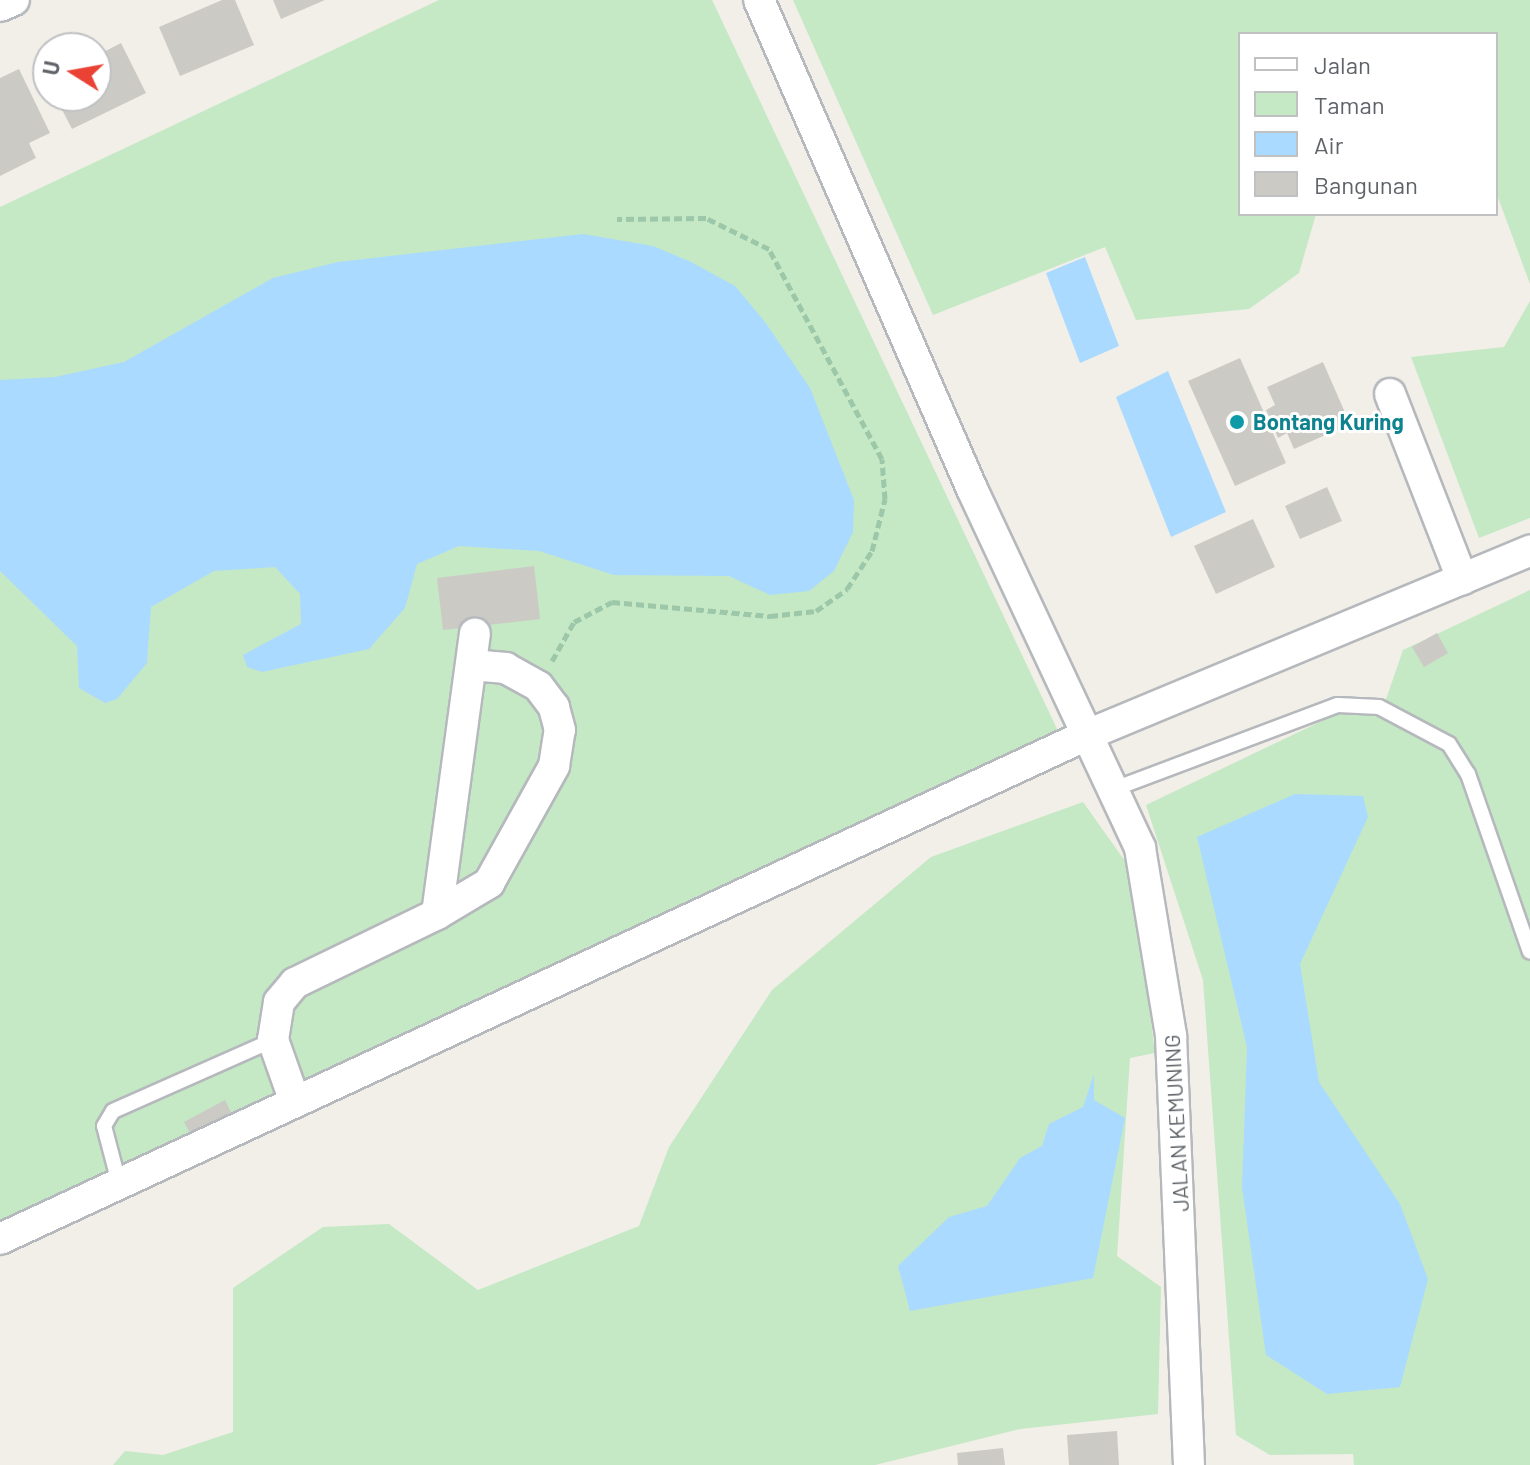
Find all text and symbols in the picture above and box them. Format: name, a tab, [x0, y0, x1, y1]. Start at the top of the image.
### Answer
north arrow	[32, 32, 112, 112]
legend	[1238, 32, 1498, 216]
text: Jalan	[1314, 50, 1371, 79]
text: U	[36, 59, 64, 77]
text: Taman	[1314, 90, 1385, 119]
text: Air	[1314, 130, 1343, 159]
text: Bangunan	[1314, 170, 1418, 199]
place label: Bontang Kuring	[1253, 409, 1404, 435]
marker: Bontang Kuring	[1228, 413, 1246, 431]
street label: JALAN KEMUNING	[1158, 1034, 1194, 1212]

